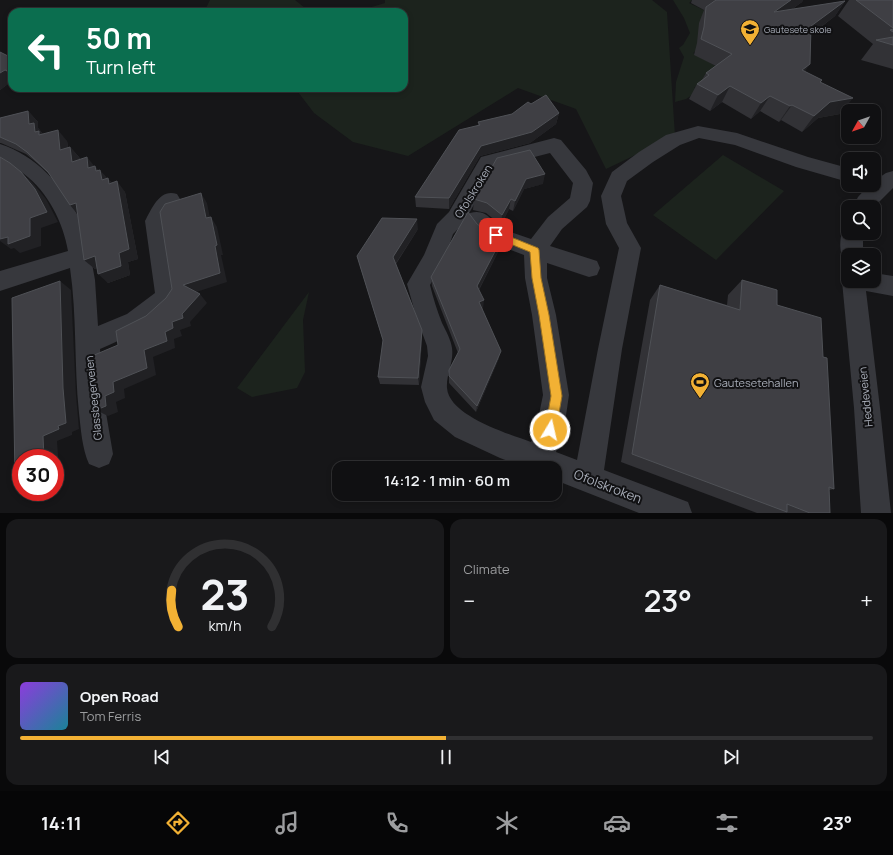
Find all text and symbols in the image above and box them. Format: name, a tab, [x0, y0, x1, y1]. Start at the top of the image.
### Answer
school or university icon: Gautesete skole	[739, 18, 761, 46]
text: 50 m	[86, 19, 152, 57]
place label: Gautesete skole	[764, 23, 832, 36]
icon: left	[20, 24, 72, 76]
text: Turn left	[86, 55, 156, 79]
north arrow	[841, 104, 881, 144]
map controls	[841, 104, 881, 288]
button: sound	[841, 152, 881, 192]
street label: Ofolskroken	[451, 161, 495, 221]
button: search	[841, 200, 881, 240]
pin	[479, 218, 513, 252]
icon: arrive	[485, 224, 507, 246]
button: layers	[841, 248, 881, 288]
street label: Glassbegerveien	[81, 355, 105, 441]
street label: Heddeveien	[854, 366, 876, 428]
sports icon: Gautesetehallen	[689, 371, 711, 399]
place label: Gautesetehallen	[714, 375, 798, 390]
position arrow	[529, 409, 571, 451]
speed limit sign: 30	[12, 449, 64, 501]
street label: Ofolskroken	[571, 465, 645, 507]
text: 14:12 · 1 min · 60 m	[384, 470, 510, 491]
text: Climate	[464, 560, 510, 578]
text: 23	[200, 565, 249, 621]
text: 23°	[644, 580, 692, 621]
text: −	[464, 586, 475, 616]
text: +	[860, 586, 873, 616]
text: km/h	[208, 615, 241, 634]
text: Open Road	[80, 686, 159, 707]
text: Tom Ferris	[80, 707, 141, 725]
icon: previous	[151, 746, 173, 768]
icon: pause	[435, 746, 457, 768]
icon: next	[720, 746, 742, 768]
icon: directions	[164, 809, 192, 837]
icon: music	[273, 809, 301, 837]
icon: phone	[383, 809, 411, 837]
icon: climate	[493, 809, 521, 837]
icon: car	[603, 809, 631, 837]
icon: filters	[713, 809, 741, 837]
text: 14:11	[41, 811, 82, 835]
text: 23°	[823, 811, 852, 835]

